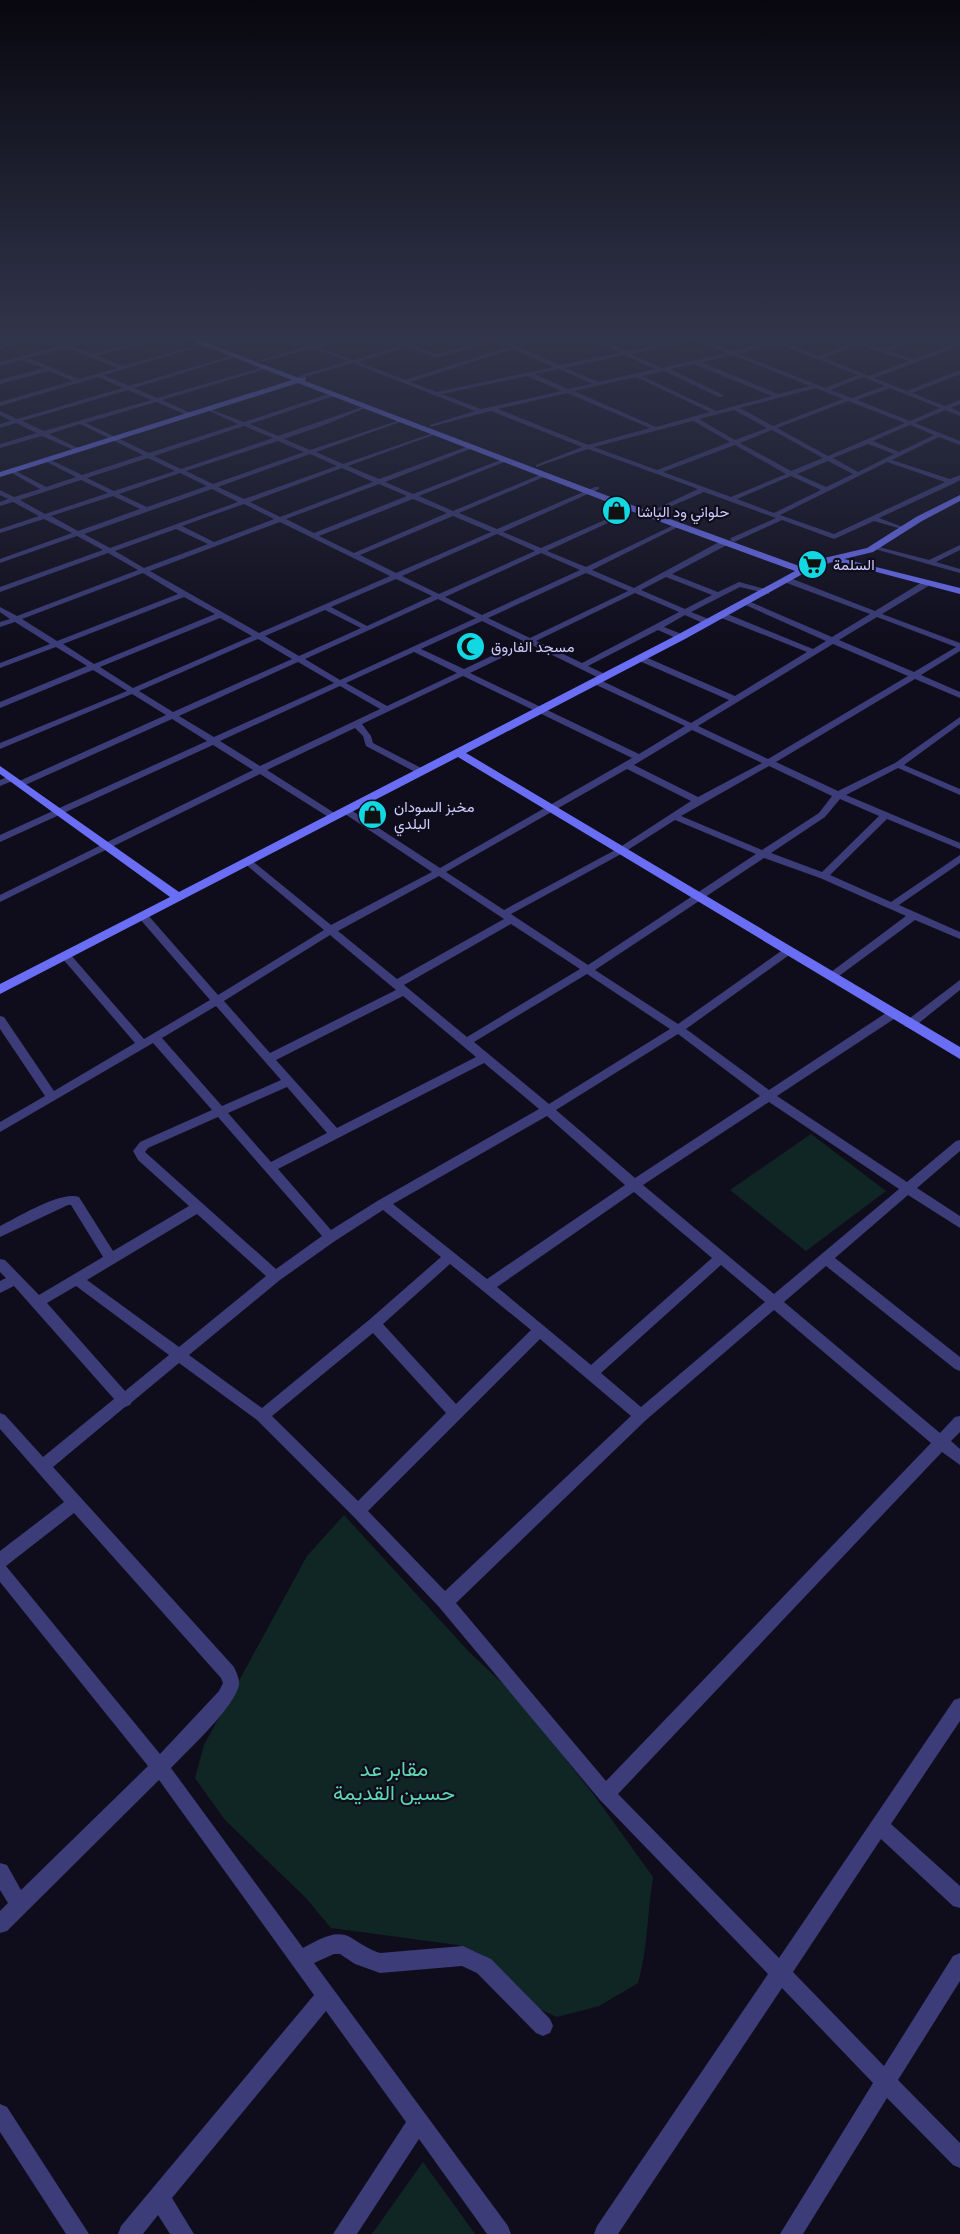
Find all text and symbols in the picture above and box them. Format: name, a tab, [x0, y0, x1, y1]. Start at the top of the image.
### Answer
shop icon: حلواني ود الباشا	[600, 495, 632, 527]
place label: حلواني ود الباشا	[637, 503, 729, 525]
supermarket icon: السلمة	[796, 548, 828, 580]
place label: السلمة	[833, 556, 875, 573]
mosque icon: مسجد الفاروق	[454, 630, 486, 662]
place label: مسجد الفاروق	[491, 638, 574, 656]
place label: مخبز السودان البلدي	[394, 798, 475, 837]
shop icon: مخبز السودان البلدي	[357, 799, 389, 831]
park label: مقابر عد حسين القديمة	[333, 1756, 455, 1805]

